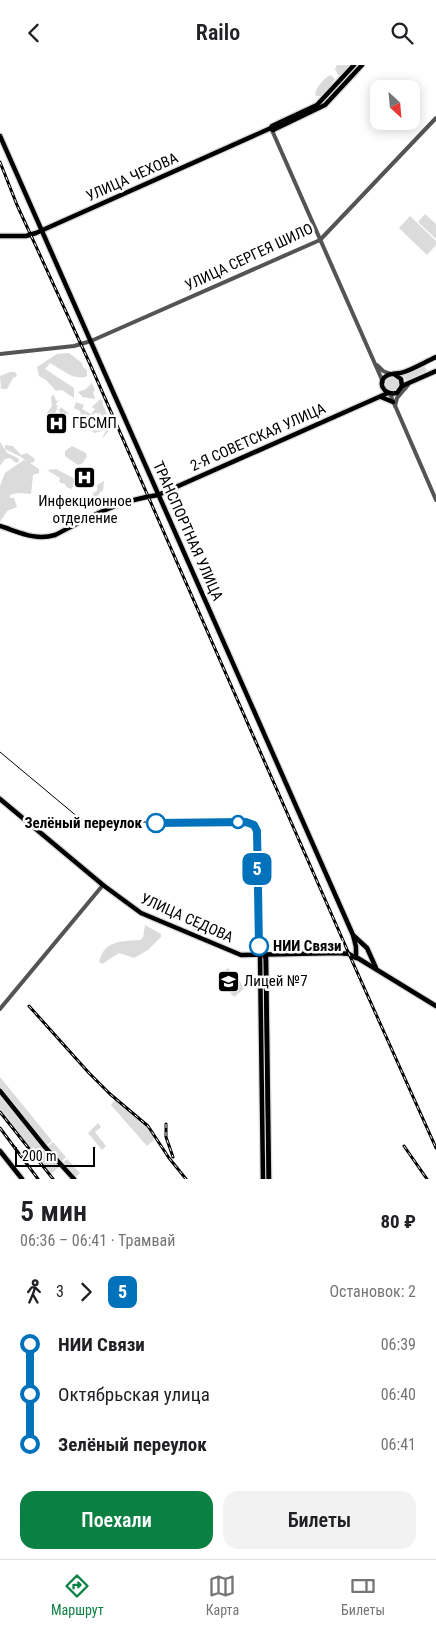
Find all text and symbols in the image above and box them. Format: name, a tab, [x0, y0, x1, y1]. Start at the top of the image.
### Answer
icon: back	[20, 19, 48, 47]
icon: search	[388, 19, 416, 47]
text: Railo	[196, 20, 240, 45]
north arrow	[370, 80, 420, 130]
map controls	[370, 80, 420, 130]
street label: УЛИЦА ЧЕХОВА	[83, 149, 181, 205]
street label: УЛИЦА СЕРГЕЯ ШИЛО	[182, 219, 316, 295]
street label: 2-Я СОВЕТСКАЯ УЛИЦА	[188, 399, 329, 475]
hospital icon: ГБСМП	[44, 411, 68, 435]
place label: ГБСМП	[72, 414, 117, 432]
street label: ТРАНСПОРТНАЯ УЛИЦА	[149, 459, 227, 604]
hospital icon: Инфекционное отделение	[73, 466, 97, 490]
place label: Инфекционное отделение	[38, 492, 132, 527]
marker: Зелёный переулок	[146, 813, 166, 833]
place label: Зелёный переулок	[25, 814, 142, 832]
unlabelled marker	[231, 815, 245, 829]
line badge: 5	[241, 853, 273, 885]
text: 5	[252, 858, 262, 879]
street label: УЛИЦА СЕДОВА	[138, 889, 237, 947]
marker: НИИ Связи	[249, 936, 269, 956]
place label: НИИ Связи	[273, 937, 342, 955]
school or university icon: Лицей №7	[216, 969, 240, 993]
place label: Лицей №7	[244, 972, 308, 990]
scale bar	[15, 1144, 95, 1167]
text: 200 m	[22, 1148, 57, 1164]
text: 5 мин	[20, 1195, 87, 1228]
text: 80 ₽	[381, 1210, 416, 1233]
text: 06:36 – 06:41 · Трамвай	[20, 1231, 175, 1250]
icon: walk	[20, 1278, 48, 1306]
icon: forward	[72, 1278, 100, 1306]
text: 5	[118, 1281, 127, 1302]
text: 3	[56, 1282, 64, 1301]
text: Остановок: 2	[329, 1282, 416, 1301]
text: НИИ Связи	[58, 1333, 145, 1356]
text: 06:39	[381, 1335, 416, 1354]
text: Октябрьская улица	[58, 1383, 210, 1406]
text: 06:40	[381, 1385, 416, 1404]
text: Зелёный переулок	[58, 1433, 207, 1456]
text: 06:41	[381, 1435, 416, 1454]
button: Поехали	[20, 1491, 213, 1549]
button: Билеты	[223, 1491, 416, 1549]
tab: Маршрут	[51, 1572, 104, 1618]
tab: Карта	[206, 1572, 239, 1618]
tab: Билеты	[341, 1572, 385, 1618]

